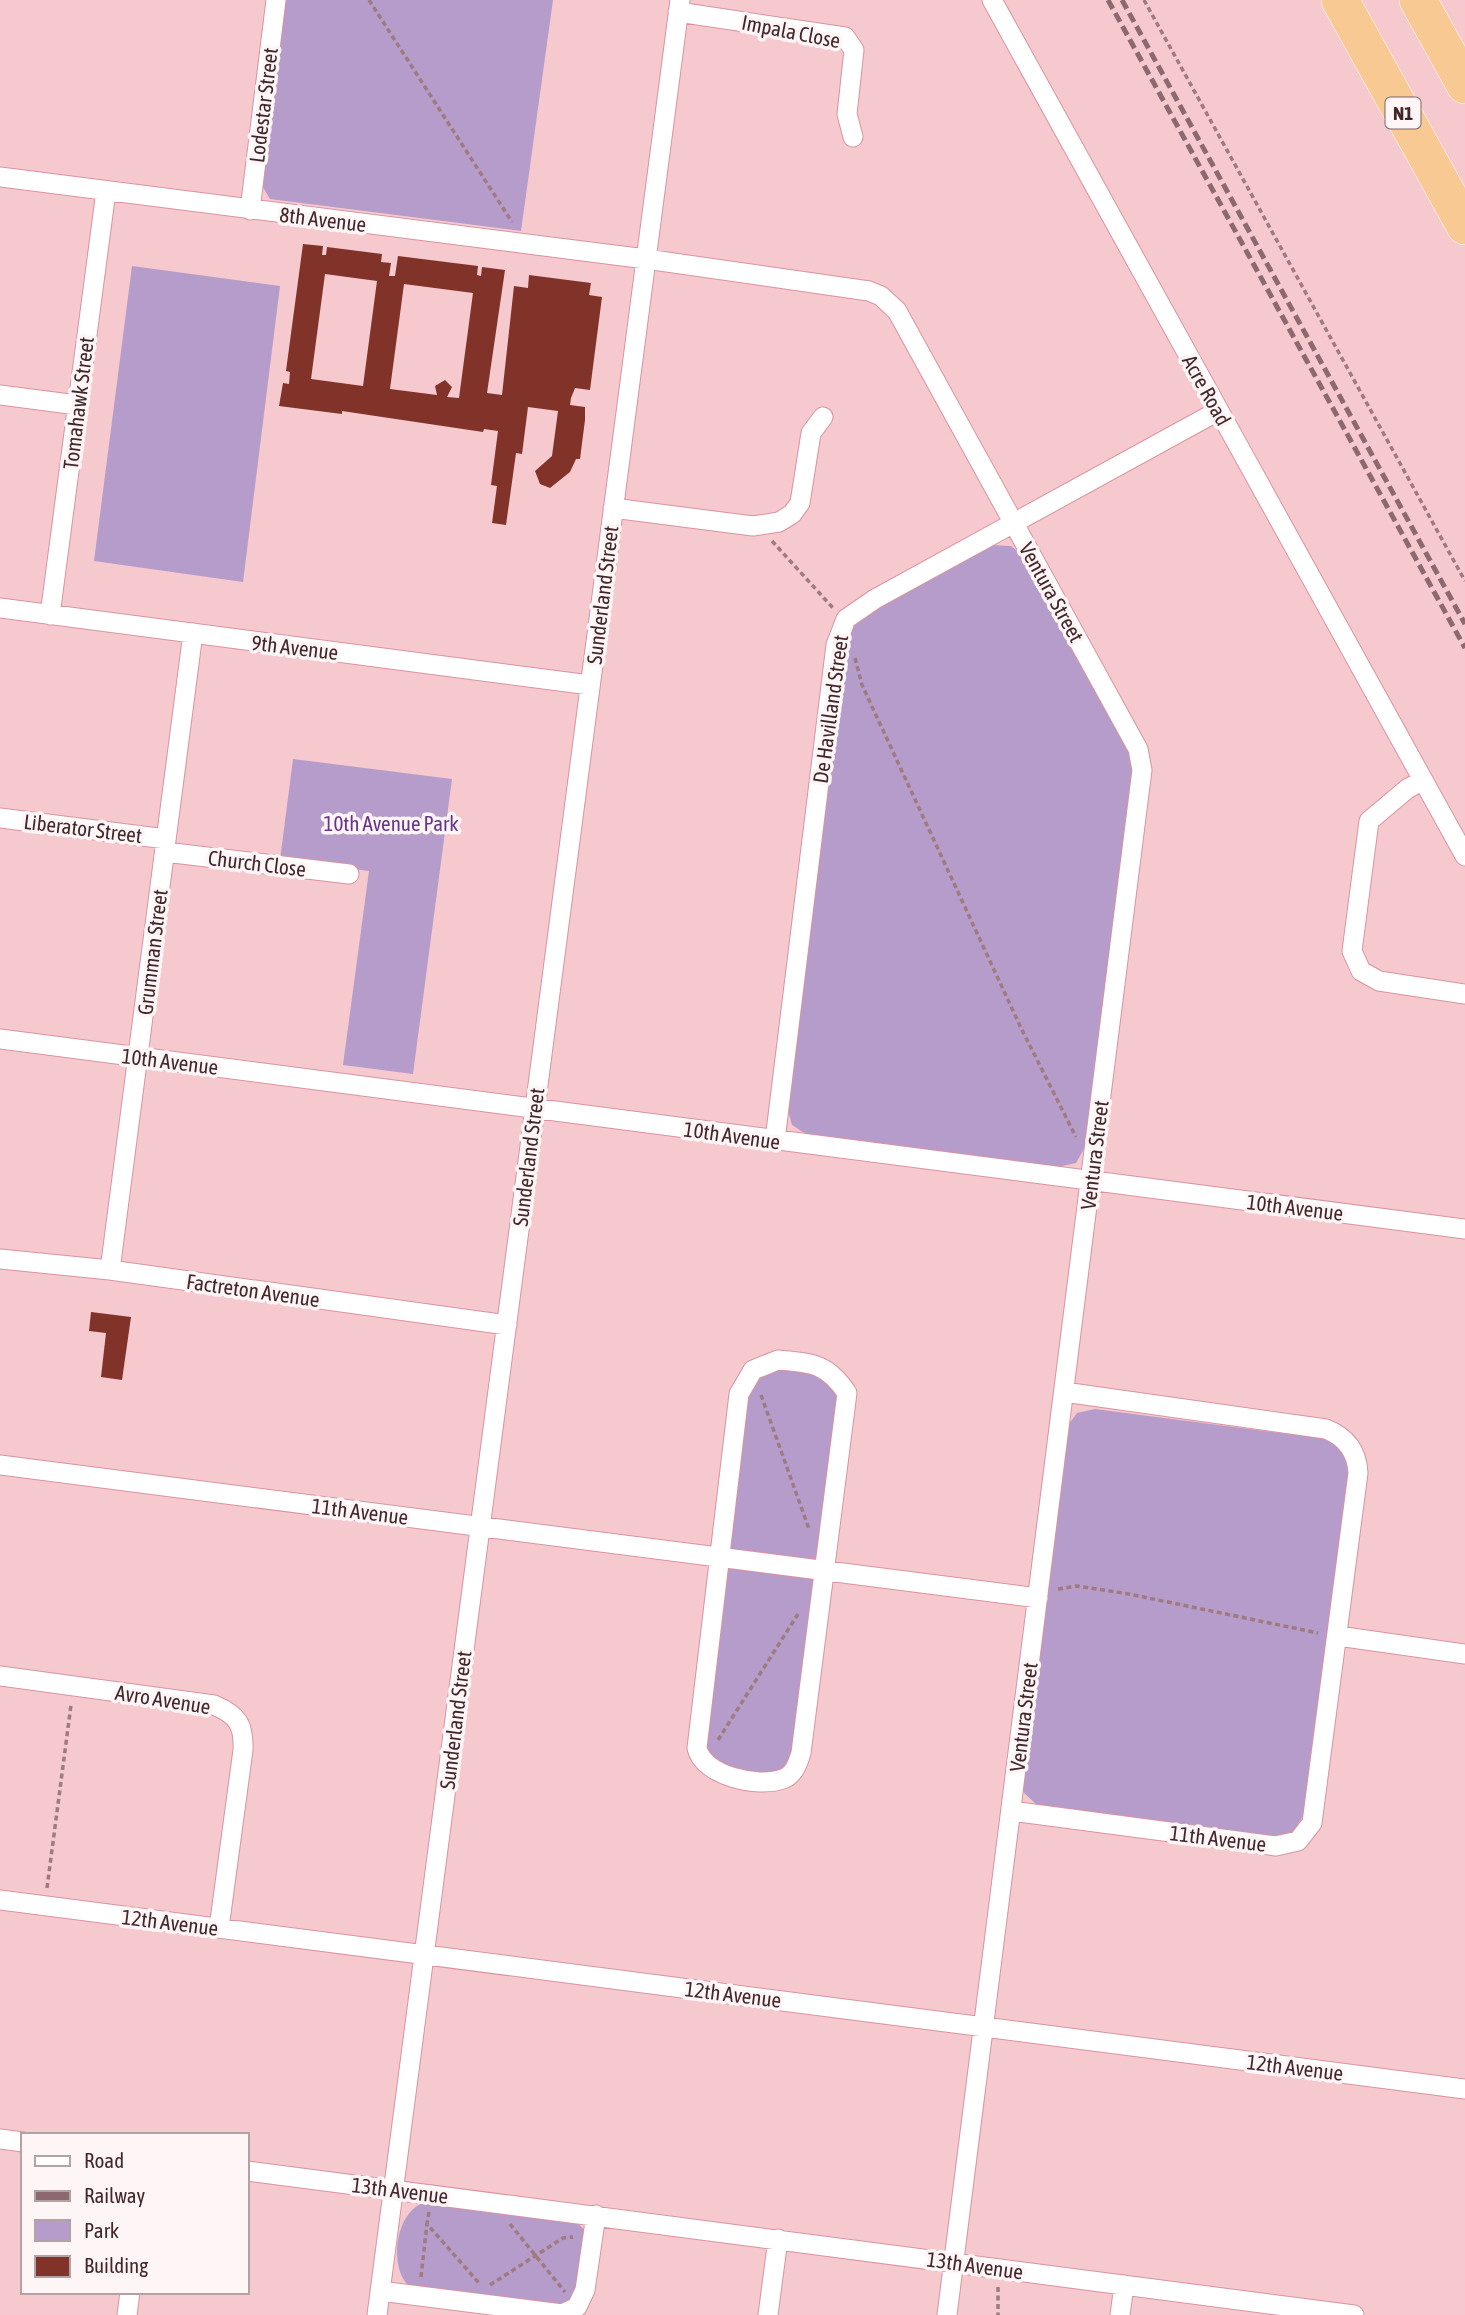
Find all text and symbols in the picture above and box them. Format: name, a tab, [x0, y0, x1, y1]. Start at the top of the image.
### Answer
street label: Impala Close	[740, 10, 842, 52]
street label: Lodestar Street	[244, 46, 282, 164]
road number: N1	[1386, 97, 1420, 128]
street label: 8th Avenue	[278, 202, 368, 236]
street label: Tomahawk Street	[58, 335, 98, 471]
street label: Acre Road	[1178, 351, 1236, 429]
street label: Sunderland Street	[582, 524, 622, 666]
street label: Ventura Street	[1015, 538, 1089, 646]
street label: 9th Avenue	[250, 630, 340, 664]
street label: De Havilland Street	[808, 633, 852, 785]
street label: Liberator Street	[23, 809, 143, 847]
park label: 10th Avenue Park	[324, 811, 458, 835]
street label: Church Close	[207, 845, 307, 881]
street label: Grumman Street	[132, 888, 172, 1016]
street label: 10th Avenue	[120, 1043, 220, 1079]
street label: Sunderland Street	[508, 1086, 548, 1228]
street label: Ventura Street	[1075, 1099, 1113, 1211]
street label: 10th Avenue	[682, 1116, 782, 1154]
street label: 10th Avenue	[1245, 1189, 1345, 1225]
street label: Factreton Avenue	[185, 1269, 321, 1311]
street label: 11th Avenue	[310, 1493, 410, 1529]
street label: Sunderland Street	[435, 1649, 475, 1791]
street label: Ventura Street	[1004, 1661, 1042, 1773]
street label: Avro Avenue	[114, 1680, 212, 1718]
street label: 11th Avenue	[1168, 1820, 1268, 1856]
street label: 12th Avenue	[120, 1904, 220, 1940]
street label: 12th Avenue	[683, 1976, 783, 2012]
street label: 12th Avenue	[1245, 2049, 1345, 2085]
legend	[21, 2133, 248, 2294]
text: Road	[84, 2148, 124, 2172]
street label: 13th Avenue	[350, 2172, 450, 2208]
text: Railway	[84, 2183, 146, 2207]
text: Park	[84, 2218, 119, 2242]
street label: 13th Avenue	[925, 2246, 1025, 2284]
text: Building	[84, 2253, 148, 2277]

